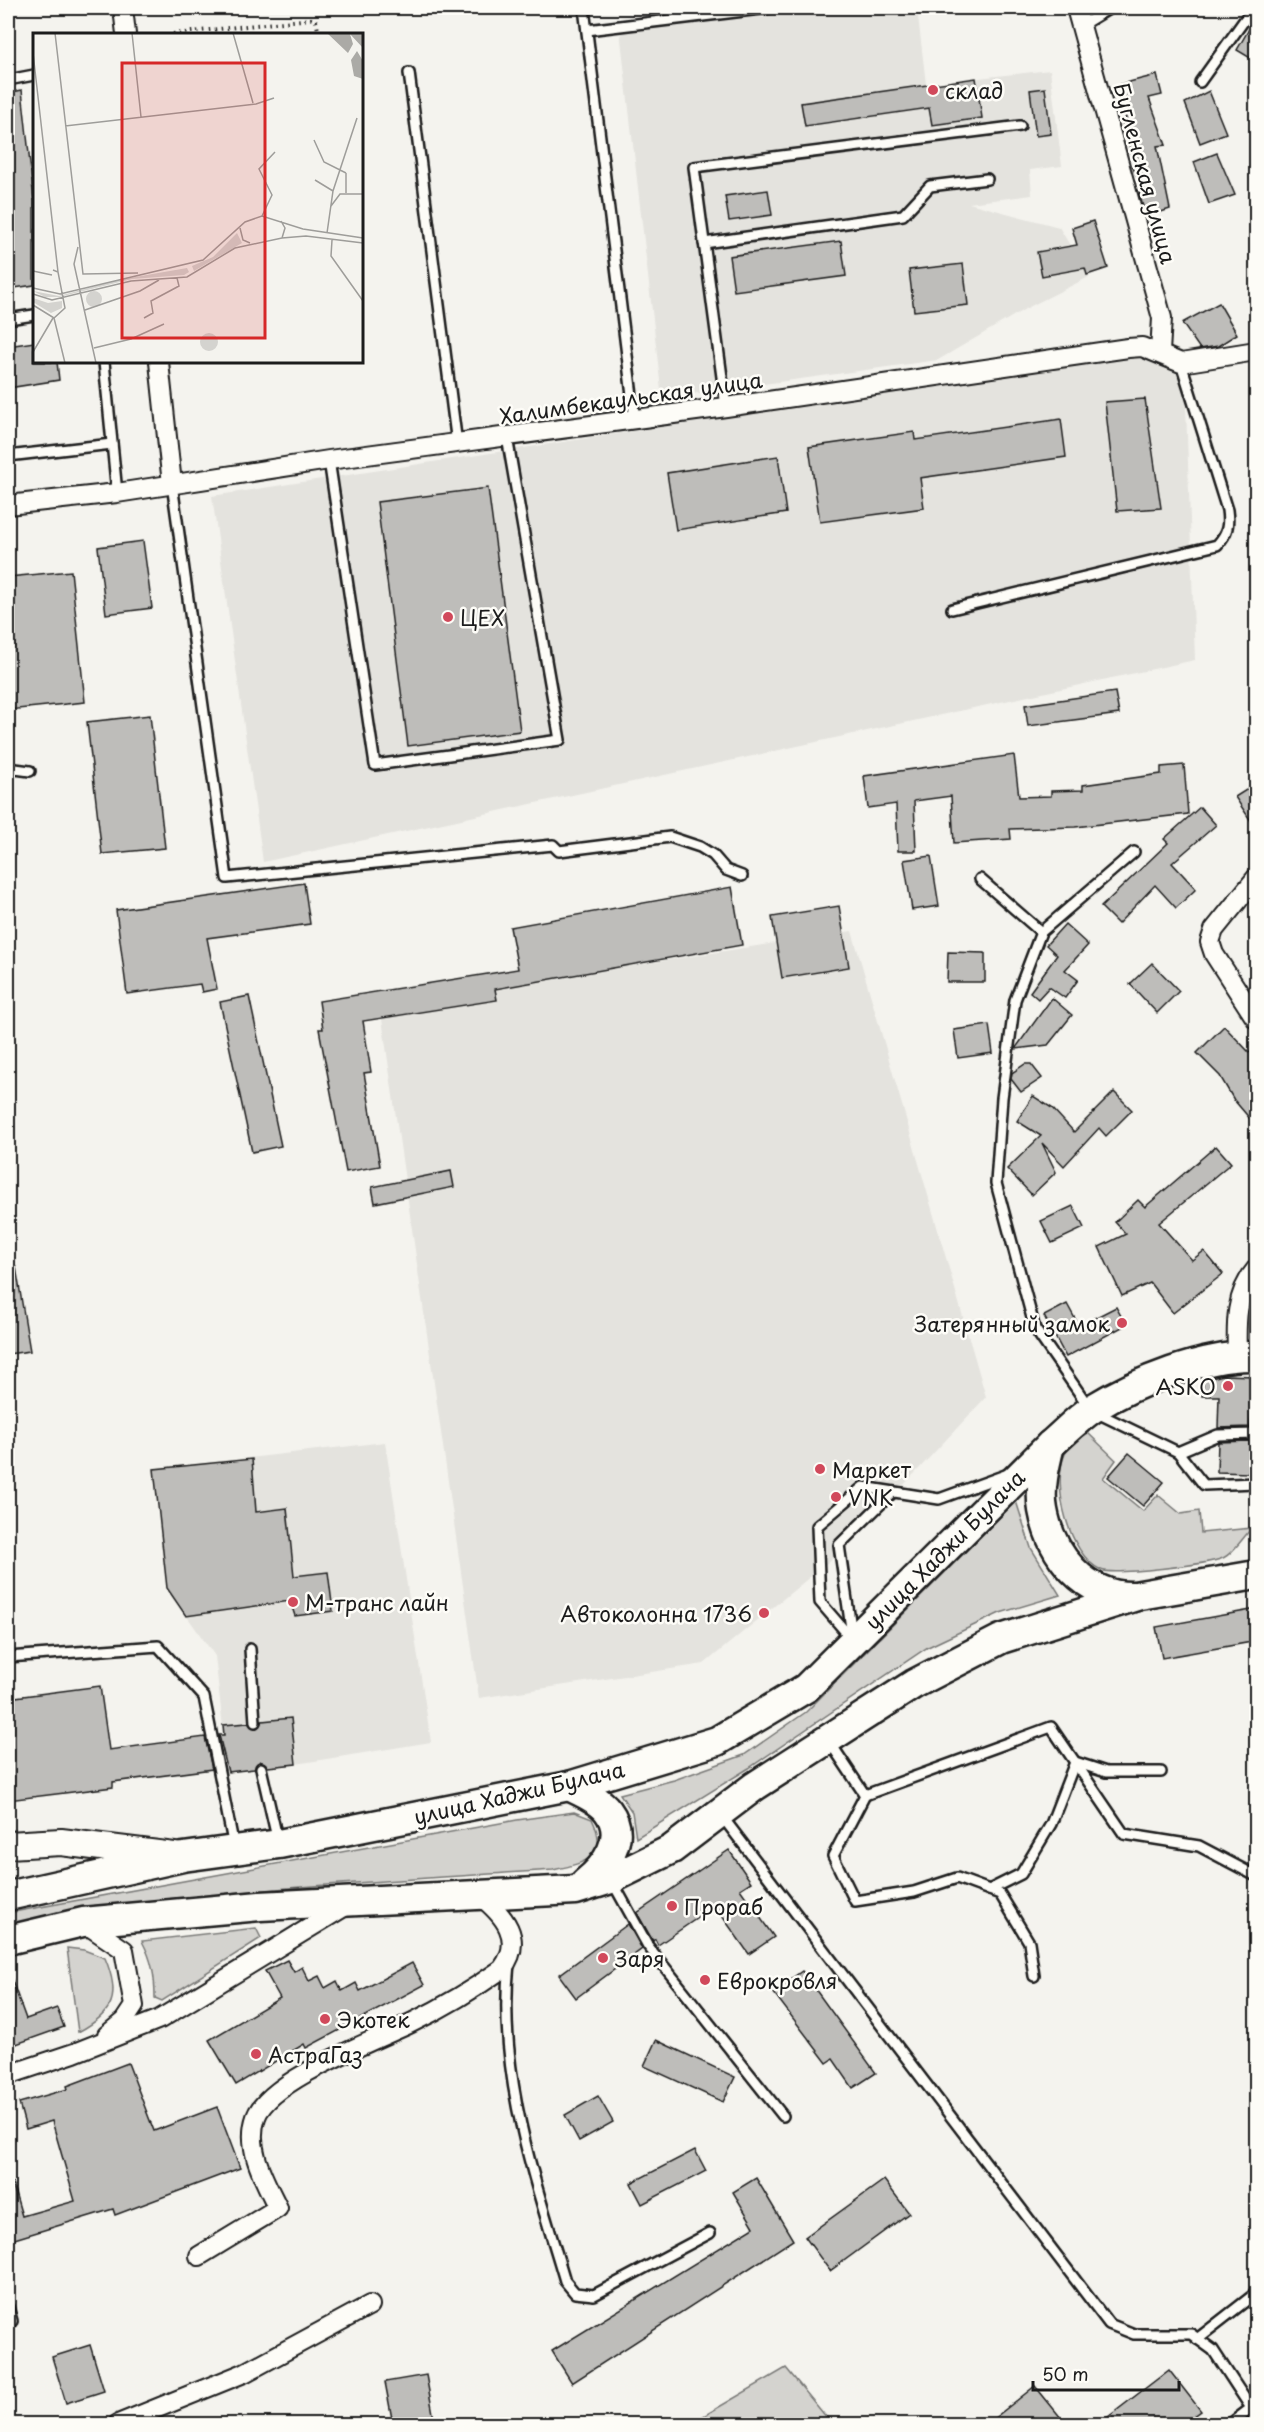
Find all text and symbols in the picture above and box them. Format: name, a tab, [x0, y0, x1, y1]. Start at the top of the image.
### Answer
inset map	[33, 33, 363, 363]
place label: склад	[945, 74, 1004, 106]
street label: Бугленская улица	[1106, 79, 1186, 268]
marker: склад	[926, 83, 940, 97]
street label: Халимбекаульская улица	[498, 363, 765, 431]
place label: ЦЕХ	[460, 601, 505, 633]
marker: ЦЕХ	[441, 610, 455, 624]
place label: Затерянный замок	[915, 1307, 1111, 1339]
marker: Затерянный замок	[1115, 1316, 1129, 1330]
place label: ASKO	[1155, 1370, 1216, 1402]
marker: ASKO	[1221, 1379, 1235, 1393]
place label: Маркет	[832, 1453, 912, 1485]
street label: улица Хаджи Булача	[857, 1461, 1032, 1636]
marker: Маркет	[813, 1462, 827, 1476]
place label: VNK	[848, 1481, 893, 1513]
marker: VNK	[829, 1490, 843, 1504]
place label: М-транс лайн	[305, 1586, 449, 1618]
marker: М-транс лайн	[286, 1595, 300, 1609]
place label: Автоколонна 1736	[560, 1597, 752, 1629]
marker: Автоколонна 1736	[757, 1606, 771, 1620]
street label: улица Хаджи Булача	[410, 1752, 628, 1832]
place label: Прораб	[684, 1890, 764, 1922]
marker: Прораб	[665, 1899, 679, 1913]
place label: Заря	[615, 1942, 665, 1974]
marker: Заря	[596, 1951, 610, 1965]
place label: Еврокровля	[717, 1964, 837, 1996]
marker: Еврокровля	[698, 1973, 712, 1987]
place label: Экотек	[337, 2003, 410, 2035]
marker: Экотек	[318, 2012, 332, 2026]
place label: АстраГаз	[268, 2038, 363, 2070]
marker: АстраГаз	[249, 2047, 263, 2061]
scale bar	[1033, 2354, 1178, 2392]
text: 50 m	[1042, 2360, 1089, 2387]

